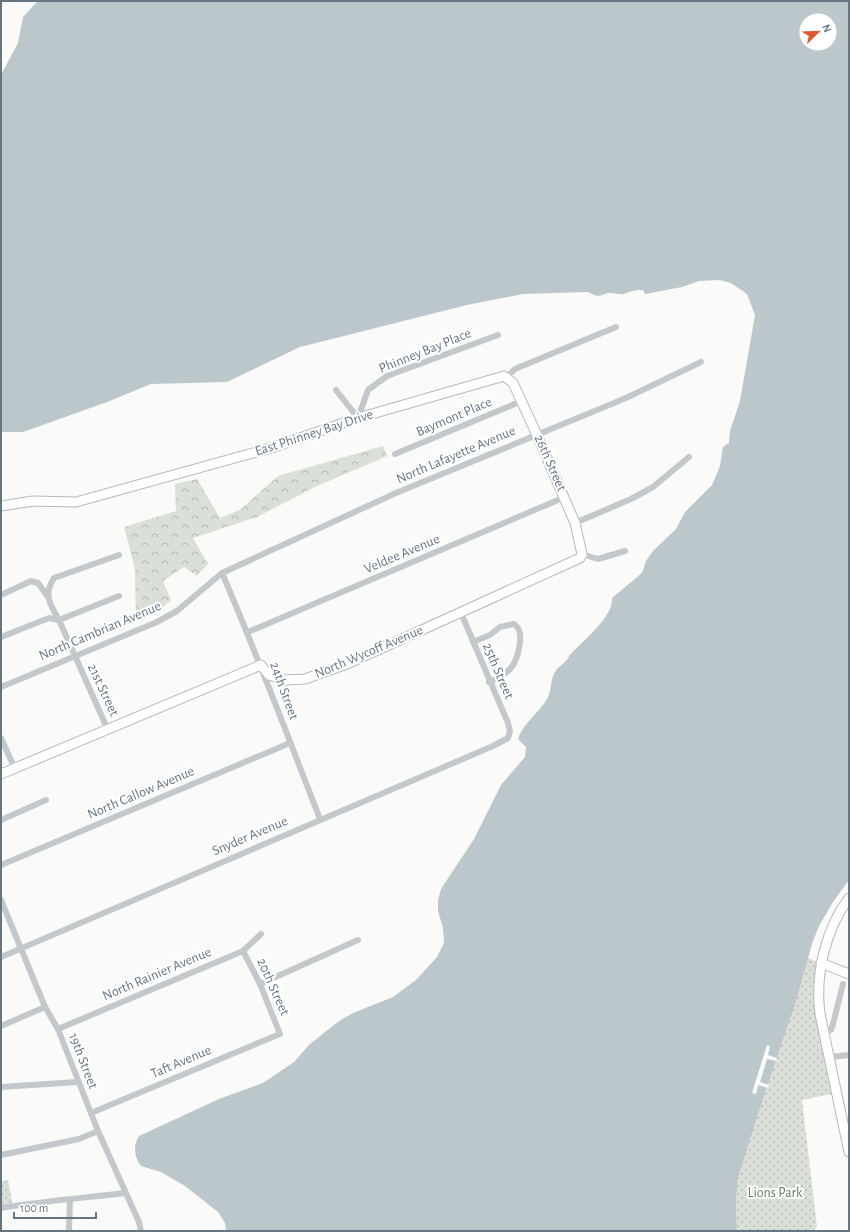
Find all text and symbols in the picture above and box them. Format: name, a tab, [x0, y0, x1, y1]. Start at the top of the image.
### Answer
north arrow	[798, 12, 838, 52]
text: N	[820, 23, 833, 34]
street label: Phinney Bay Place	[377, 326, 473, 376]
street label: Baymont Place	[414, 395, 494, 439]
street label: East Phinney Bay Drive	[253, 407, 375, 459]
street label: North Lafayette Avenue	[394, 424, 518, 486]
street label: 26th Street	[531, 433, 569, 494]
street label: Veldee Avenue	[362, 532, 442, 576]
street label: North Cambrian Avenue	[37, 599, 163, 663]
street label: North Wycoff Avenue	[313, 623, 425, 681]
street label: 25th Street	[480, 641, 516, 701]
street label: 24th Street	[267, 660, 301, 722]
street label: 21st Street	[85, 662, 121, 719]
street label: North Callow Avenue	[86, 764, 196, 822]
street label: Snyder Avenue	[210, 814, 290, 858]
street label: North Rainier Avenue	[101, 945, 213, 1003]
street label: 20th Street	[254, 956, 292, 1018]
street label: 19th Street	[66, 1031, 100, 1091]
street label: Taft Avenue	[149, 1043, 213, 1081]
park label: Lions Park	[748, 1186, 803, 1200]
scale bar	[14, 1194, 96, 1220]
text: 100 m	[20, 1202, 48, 1214]

